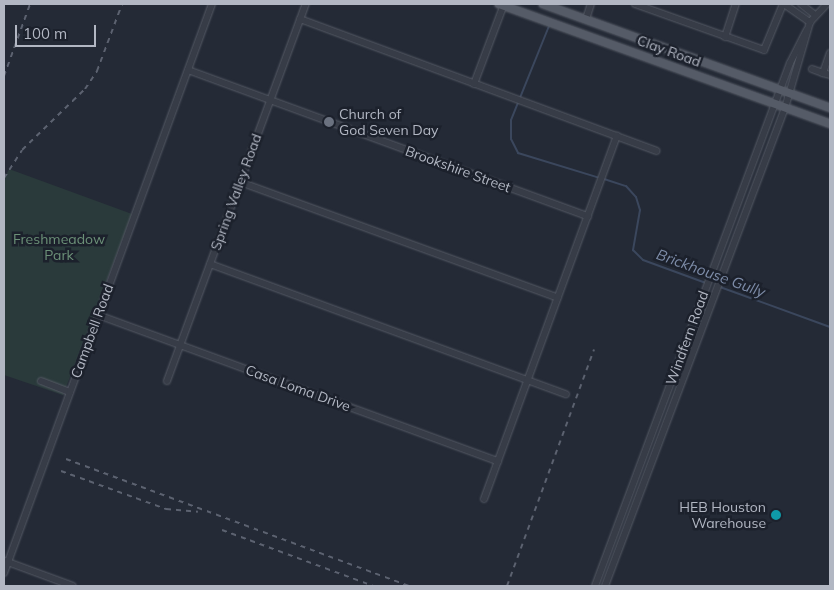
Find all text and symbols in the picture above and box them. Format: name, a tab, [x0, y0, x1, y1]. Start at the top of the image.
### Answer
scale bar	[18, 15, 99, 47]
text: 100 m	[23, 24, 67, 43]
street label: Clay Road	[635, 32, 703, 70]
place label: Church of God Seven Day	[339, 106, 439, 138]
marker: Church of God Seven Day	[323, 116, 335, 128]
street label: Spring Valley Road	[207, 131, 265, 253]
street label: Brookshire Street	[403, 142, 513, 196]
park label: Freshmeadow Park	[13, 231, 105, 264]
water label: Brickhouse Gully	[654, 245, 768, 301]
street label: Campbell Road	[67, 282, 117, 380]
street label: Windfern Road	[662, 289, 712, 387]
street label: Casa Loma Drive	[243, 361, 353, 415]
place label: HEB Houston Warehouse	[679, 499, 766, 532]
marker: HEB Houston Warehouse	[770, 509, 782, 521]

